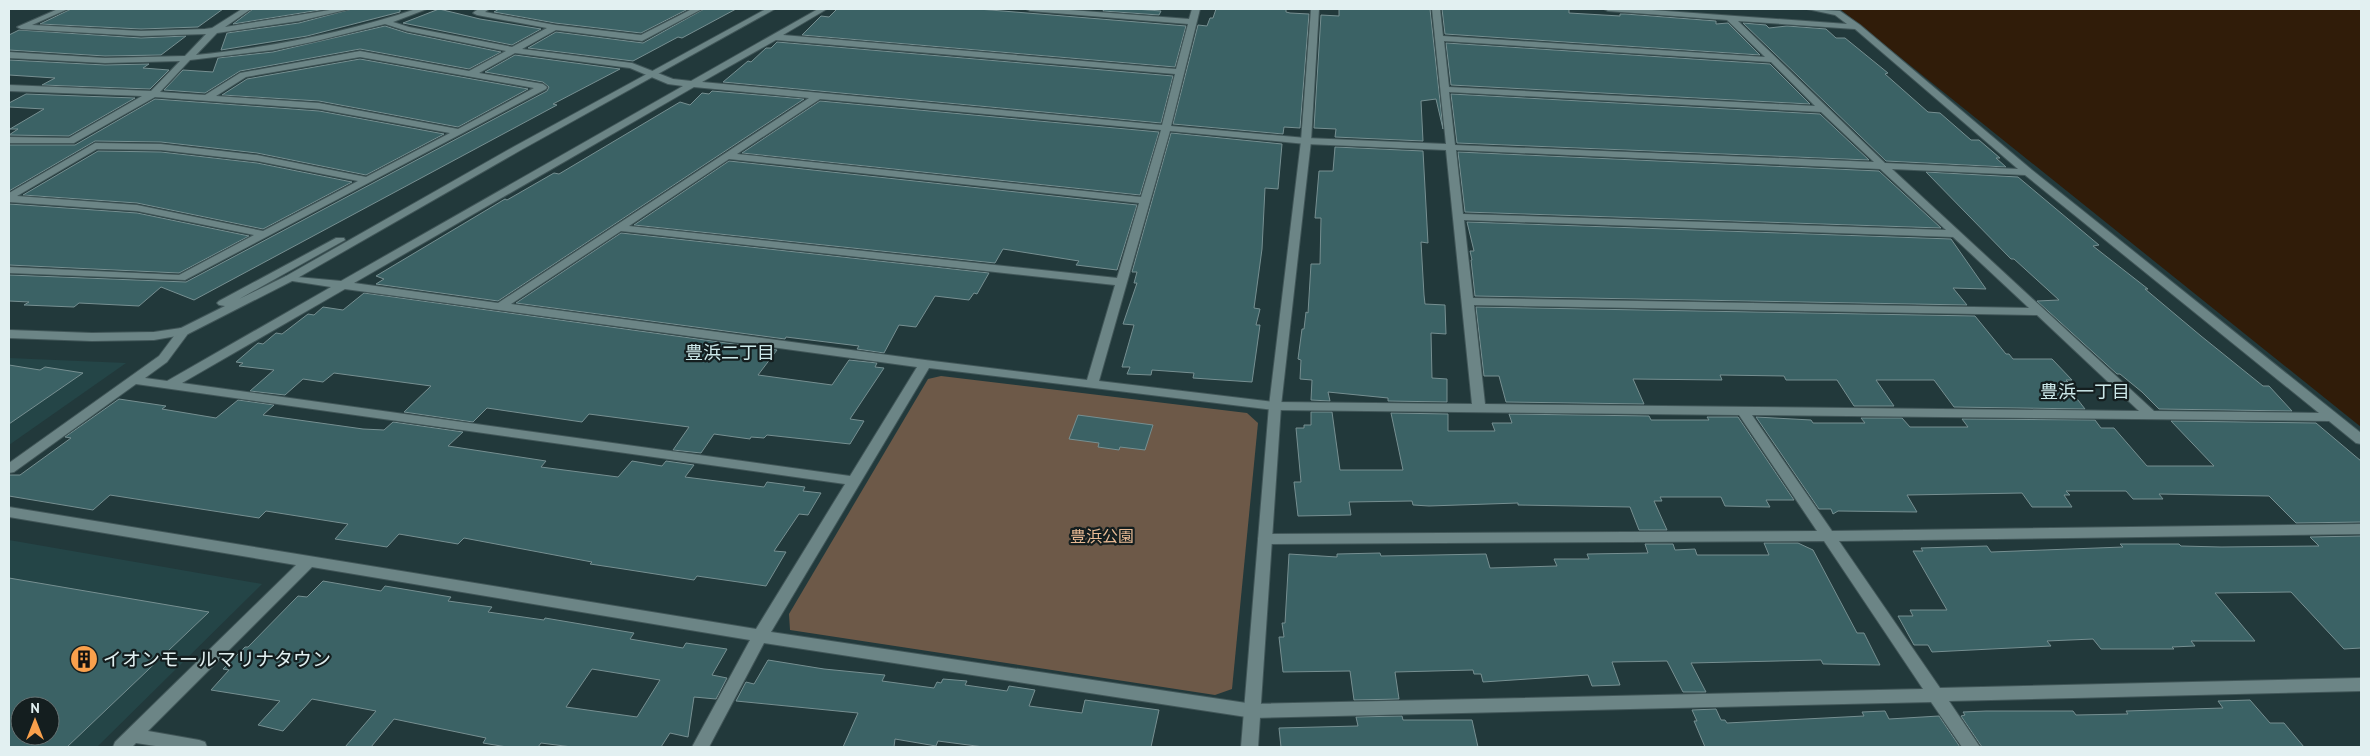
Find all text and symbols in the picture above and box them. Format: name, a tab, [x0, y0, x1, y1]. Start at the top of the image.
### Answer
district label: 豊浜二丁目	[685, 341, 775, 364]
district label: 豊浜一丁目	[2040, 380, 2130, 403]
park label: 豊浜公園	[1070, 526, 1134, 546]
building icon: イオンモールマリナタウン	[69, 644, 99, 674]
place label: イオンモールマリナタウン	[103, 647, 331, 671]
north arrow	[10, 696, 60, 746]
text: N	[30, 699, 40, 717]

